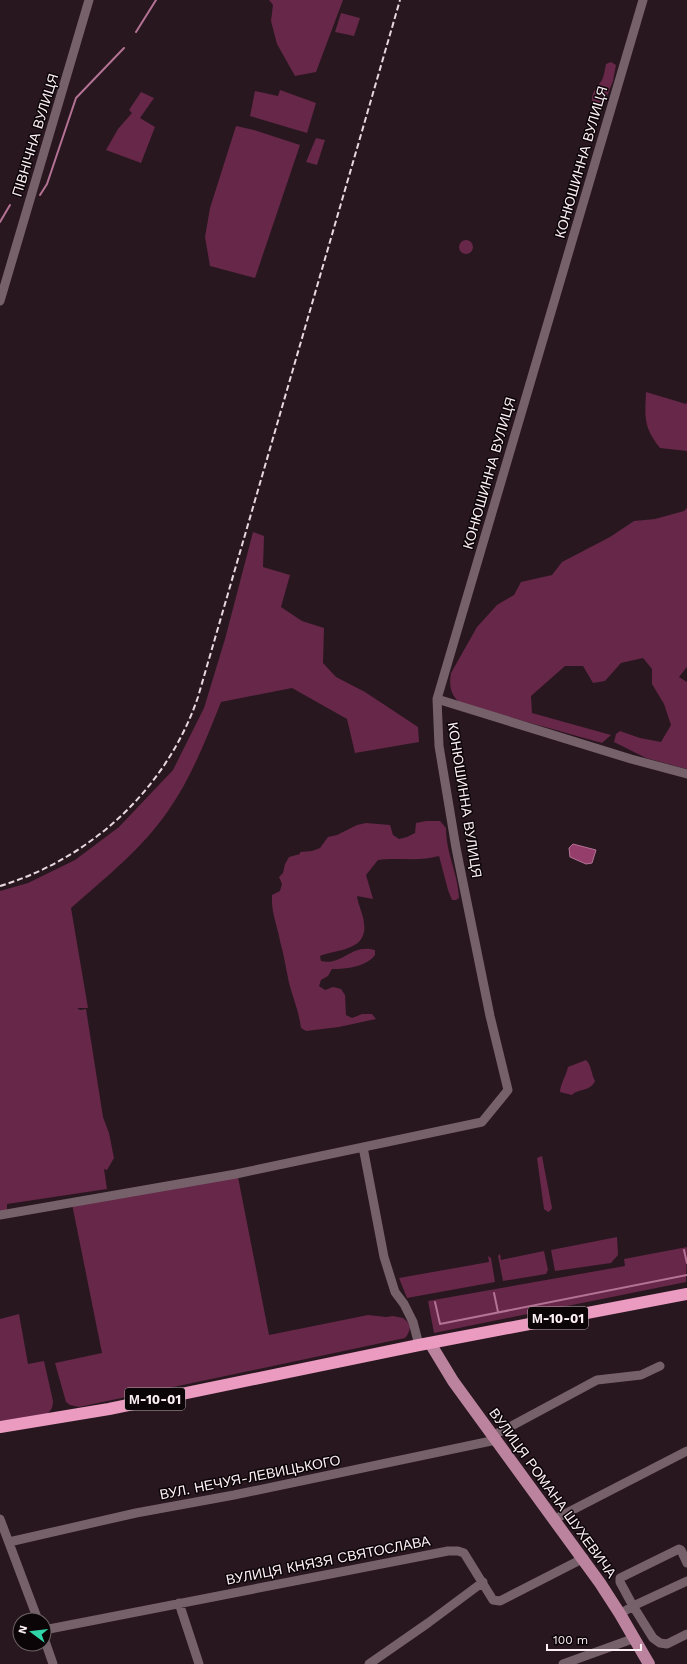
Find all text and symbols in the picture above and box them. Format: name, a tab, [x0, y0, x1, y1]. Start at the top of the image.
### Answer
street label: ПІВНІЧНА ВУЛИЦЯ	[9, 72, 61, 198]
street label: КОНЮШИННА ВУЛИЦЯ	[552, 84, 610, 240]
street label: КОНЮШИННА ВУЛИЦЯ	[460, 395, 518, 551]
street label: КОНЮШИННА ВУЛИЦЯ	[445, 721, 485, 879]
road number: М-10-01	[528, 1307, 588, 1329]
road number: М-10-01	[125, 1388, 185, 1410]
street label: ВУЛИЦЯ РОМАНА ШУХЕВИЧА	[486, 1405, 620, 1581]
street label: ВУЛ. НЕЧУЯ-ЛЕВИЦЬКОГО	[158, 1452, 342, 1502]
street label: ВУЛИЦЯ КНЯЗЯ СВЯТОСЛАВА	[225, 1532, 432, 1588]
north arrow	[12, 1612, 52, 1652]
text: N	[15, 1624, 30, 1635]
scale bar	[547, 1626, 641, 1652]
text: 100 m	[553, 1633, 588, 1647]

